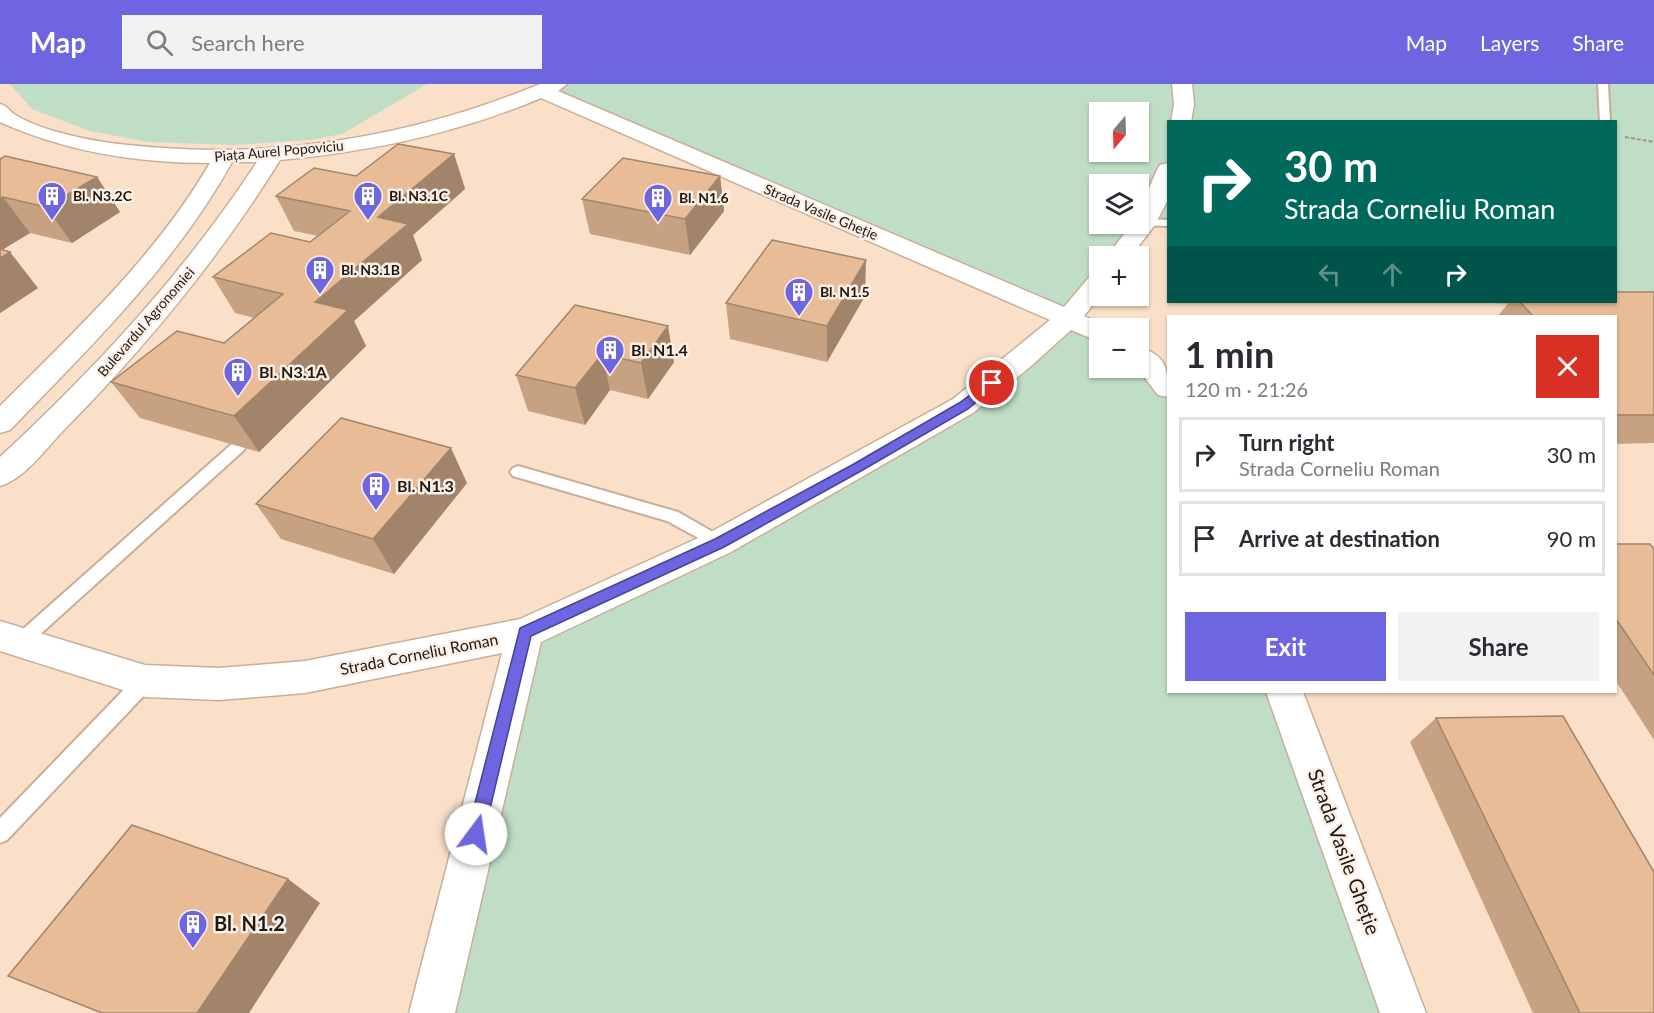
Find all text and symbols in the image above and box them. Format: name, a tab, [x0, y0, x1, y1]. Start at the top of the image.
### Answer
search box	[122, 15, 542, 69]
text: Map	[30, 25, 86, 59]
icon: search	[143, 26, 176, 59]
text: Search here	[191, 29, 305, 56]
text: Map	[1406, 30, 1447, 55]
text: Layers	[1480, 30, 1539, 55]
text: Share	[1572, 30, 1624, 55]
north arrow	[1089, 102, 1149, 162]
map controls	[1089, 102, 1149, 378]
street label: Piața Aurel Popoviciu	[214, 136, 344, 165]
text: 30 m	[1284, 141, 1378, 191]
icon: right	[1185, 144, 1263, 222]
button: layers	[1089, 174, 1149, 234]
building icon: Bl. N3.2C	[36, 180, 68, 222]
building icon: Bl. N3.1C	[352, 180, 384, 222]
street label: Strada Vasile Gheție	[762, 180, 881, 243]
building icon: Bl. N1.6	[642, 182, 674, 224]
place label: Bl. N3.2C	[73, 187, 133, 204]
place label: Bl. N3.1C	[389, 187, 449, 204]
place label: Bl. N1.6	[679, 189, 729, 206]
text: Strada Corneliu Roman	[1284, 192, 1555, 225]
button: +	[1089, 246, 1149, 306]
building icon: Bl. N3.1B	[304, 254, 336, 296]
icon: left	[1313, 258, 1346, 291]
icon: ahead	[1376, 258, 1409, 291]
icon: right	[1439, 258, 1472, 291]
place label: Bl. N3.1B	[341, 261, 400, 278]
street label: Bulevardul Agronomiei	[94, 264, 198, 380]
building icon: Bl. N1.5	[783, 276, 815, 318]
place label: Bl. N1.5	[820, 283, 870, 300]
button: −	[1089, 318, 1149, 378]
text: 1 min	[1185, 332, 1274, 376]
building icon: Bl. N1.4	[594, 334, 626, 376]
button: close	[1536, 335, 1599, 398]
place label: Bl. N1.4	[631, 340, 688, 359]
building icon: Bl. N3.1A	[222, 356, 254, 398]
pin	[966, 357, 1017, 408]
place label: Bl. N3.1A	[259, 362, 328, 381]
icon: arrive	[975, 366, 1008, 399]
text: 120 m · 21:26	[1185, 377, 1308, 401]
text: Turn right	[1239, 429, 1334, 456]
icon: right	[1188, 438, 1221, 471]
text: 30 m	[1547, 441, 1596, 468]
text: Strada Corneliu Roman	[1239, 456, 1440, 480]
building icon: Bl. N1.3	[360, 470, 392, 512]
place label: Bl. N1.3	[397, 476, 454, 495]
icon: arrive	[1188, 522, 1221, 555]
text: Arrive at destination	[1239, 525, 1440, 552]
text: 90 m	[1547, 525, 1596, 552]
button: Exit	[1185, 612, 1386, 681]
button: Share	[1398, 612, 1599, 681]
street label: Strada Corneliu Roman	[338, 629, 500, 678]
street label: Strada Vasile Gheție	[1304, 765, 1386, 938]
position arrow	[444, 802, 508, 866]
building icon: Bl. N1.2	[177, 908, 209, 950]
place label: Bl. N1.2	[214, 911, 285, 935]

